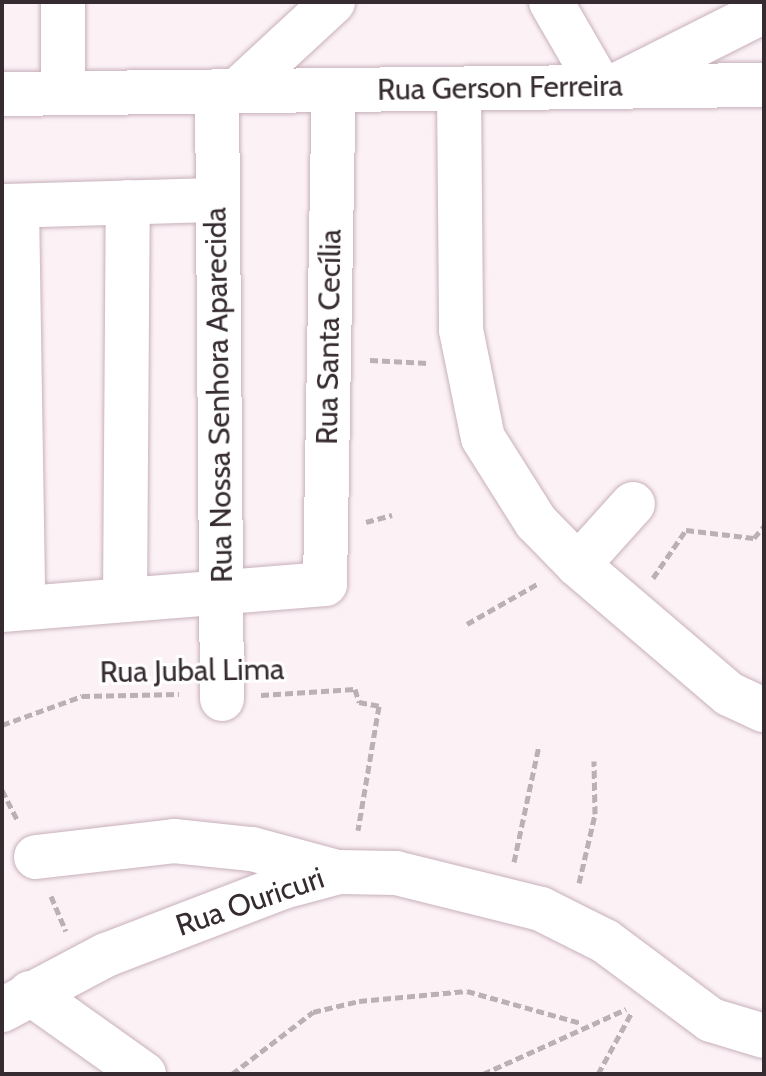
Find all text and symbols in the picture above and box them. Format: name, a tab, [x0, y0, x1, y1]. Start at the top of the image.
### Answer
street label: Rua Gerson Ferreira	[377, 68, 623, 108]
street label: Rua Nossa Senhora Aparecida	[198, 207, 240, 583]
street label: Rua Santa Cecília	[309, 229, 349, 445]
street label: Rua Jubal Lima	[99, 651, 285, 691]
street label: Rua Ouricuri	[171, 860, 329, 944]

